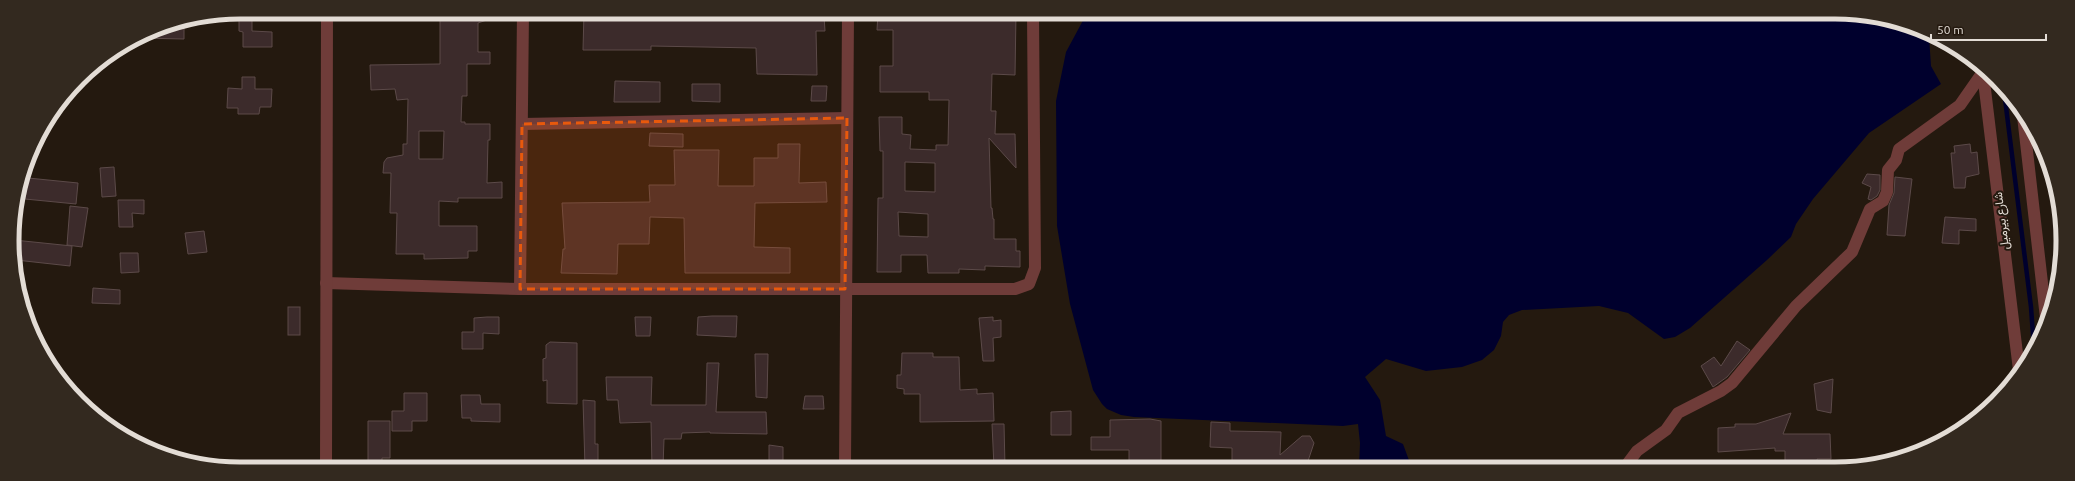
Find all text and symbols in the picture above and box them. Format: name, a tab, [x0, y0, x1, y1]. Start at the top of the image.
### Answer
scale bar	[1931, 16, 2046, 42]
text: 50 m	[1937, 23, 1964, 36]
street label: شارع بيرميل	[1991, 191, 2014, 251]

